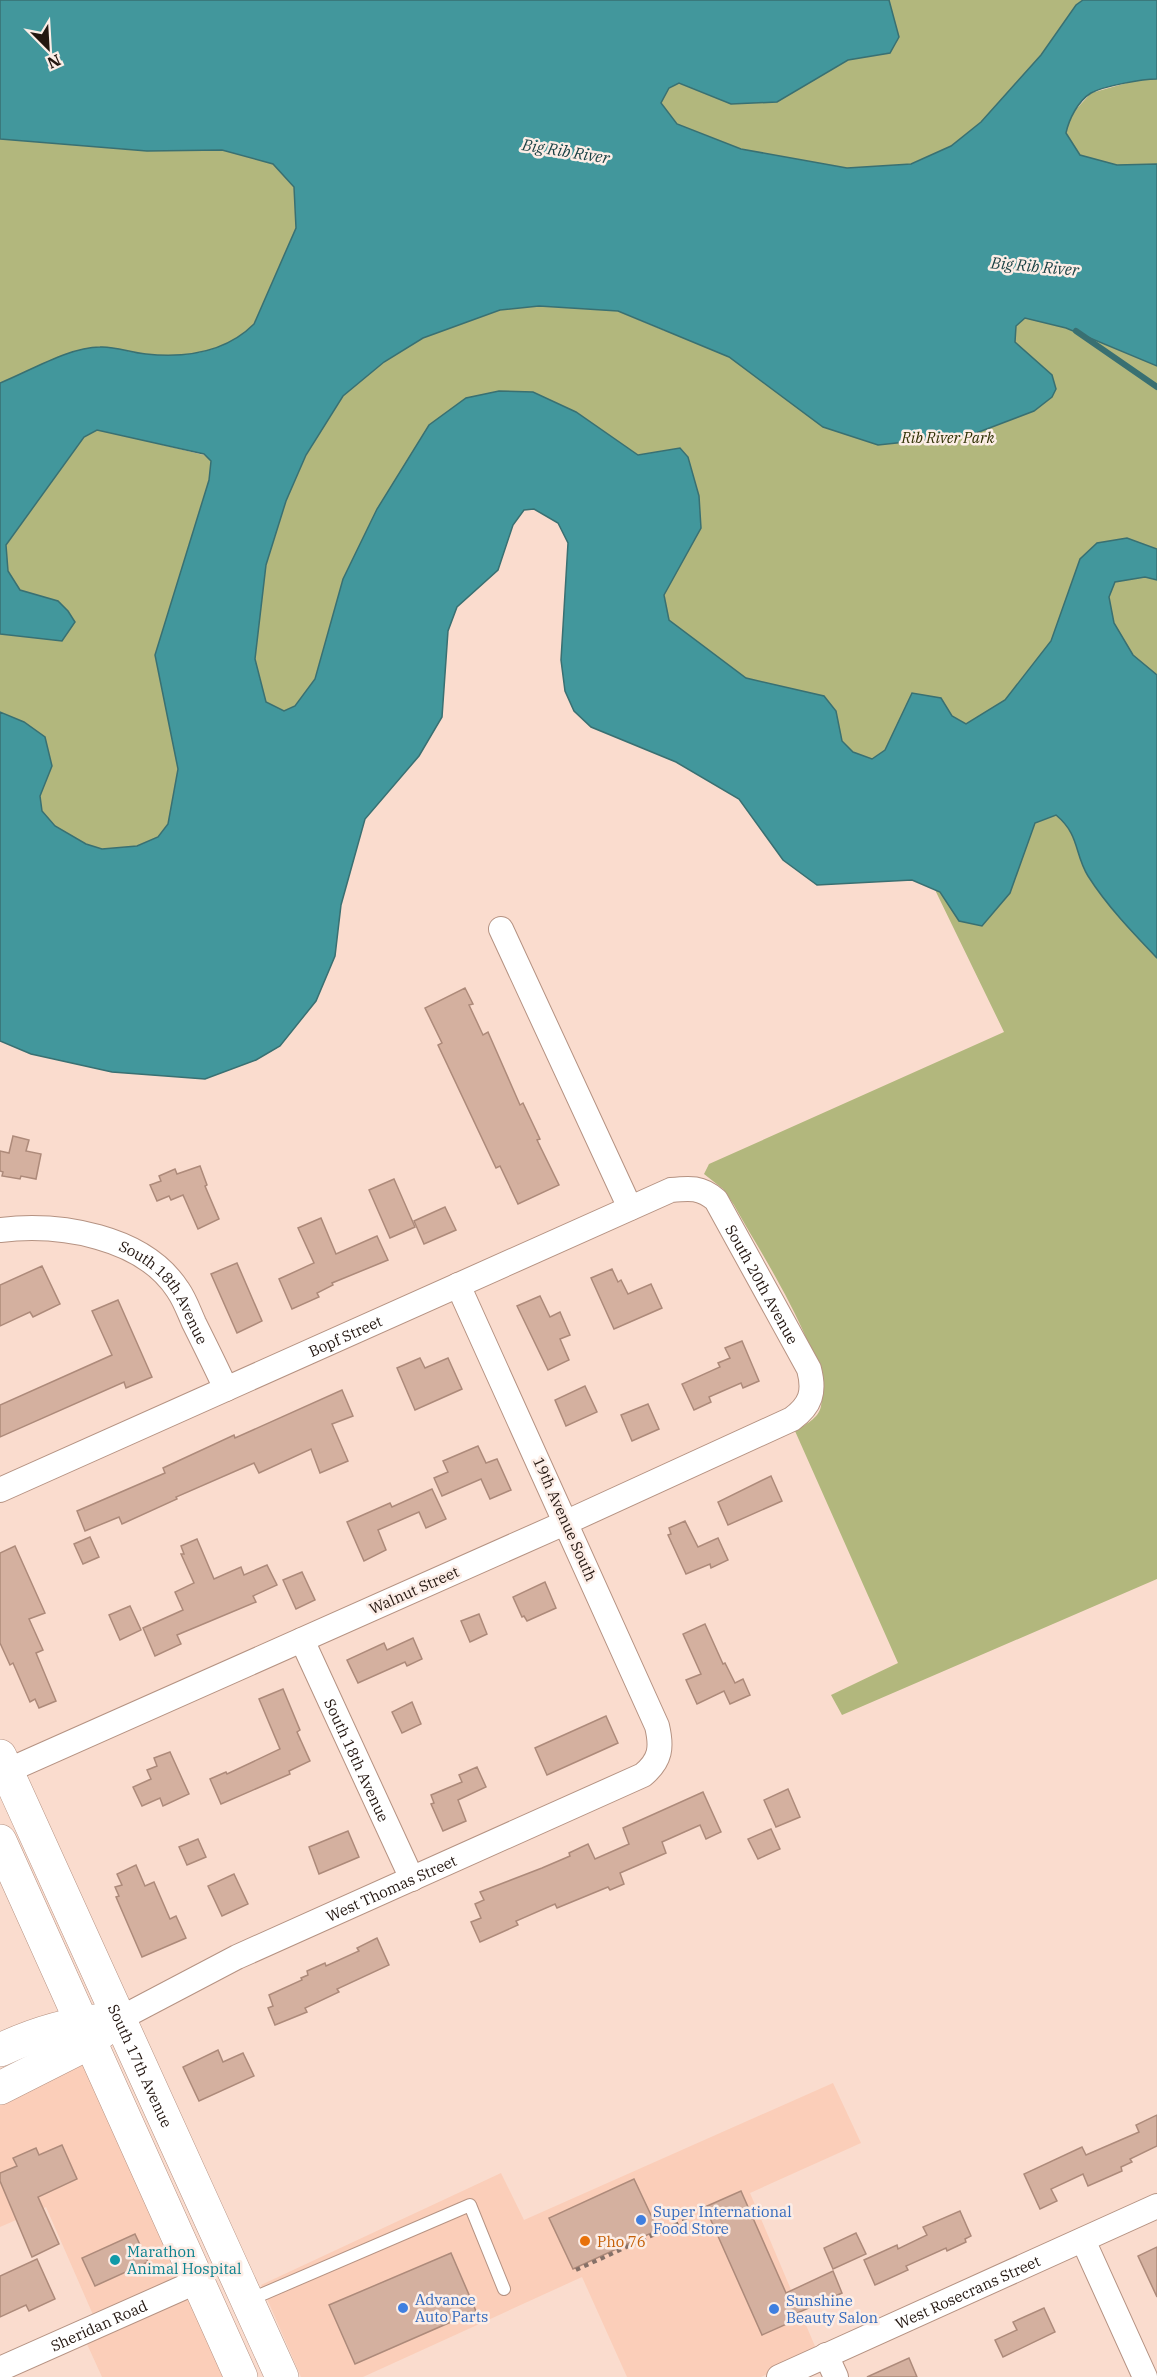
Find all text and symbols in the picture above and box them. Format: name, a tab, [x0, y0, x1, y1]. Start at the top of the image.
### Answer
north arrow	[18, 18, 78, 78]
text: N	[44, 50, 64, 73]
water label: Big Rib River	[520, 134, 612, 168]
water label: Big Rib River	[989, 252, 1081, 280]
park label: Rib River Park	[900, 428, 995, 447]
street label: South 20th Avenue	[722, 1221, 803, 1347]
street label: South 18th Avenue	[116, 1236, 212, 1347]
street label: Bopf Street	[305, 1311, 385, 1360]
street label: 19th Avenue South	[529, 1454, 601, 1584]
street label: Walnut Street	[366, 1562, 462, 1618]
street label: South 18th Avenue	[321, 1695, 394, 1825]
street label: West Thomas Street	[323, 1850, 459, 1925]
street label: South 17th Avenue	[104, 2001, 177, 2130]
place label: Super International Food Store	[653, 2202, 792, 2238]
marker: Super International Food Store	[634, 2213, 648, 2227]
place label: Pho 76	[597, 2232, 646, 2251]
marker: Pho 76	[578, 2234, 592, 2248]
place label: Marathon Animal Hospital	[127, 2242, 242, 2278]
street label: West Rosecrans Street	[892, 2251, 1043, 2333]
marker: Marathon Animal Hospital	[108, 2253, 122, 2267]
place label: Advance Auto Parts	[415, 2290, 488, 2326]
place label: Sunshine Beauty Salon	[786, 2291, 878, 2327]
street label: Sheridan Road	[47, 2295, 150, 2355]
marker: Advance Auto Parts	[396, 2301, 410, 2315]
marker: Sunshine Beauty Salon	[767, 2302, 781, 2316]

